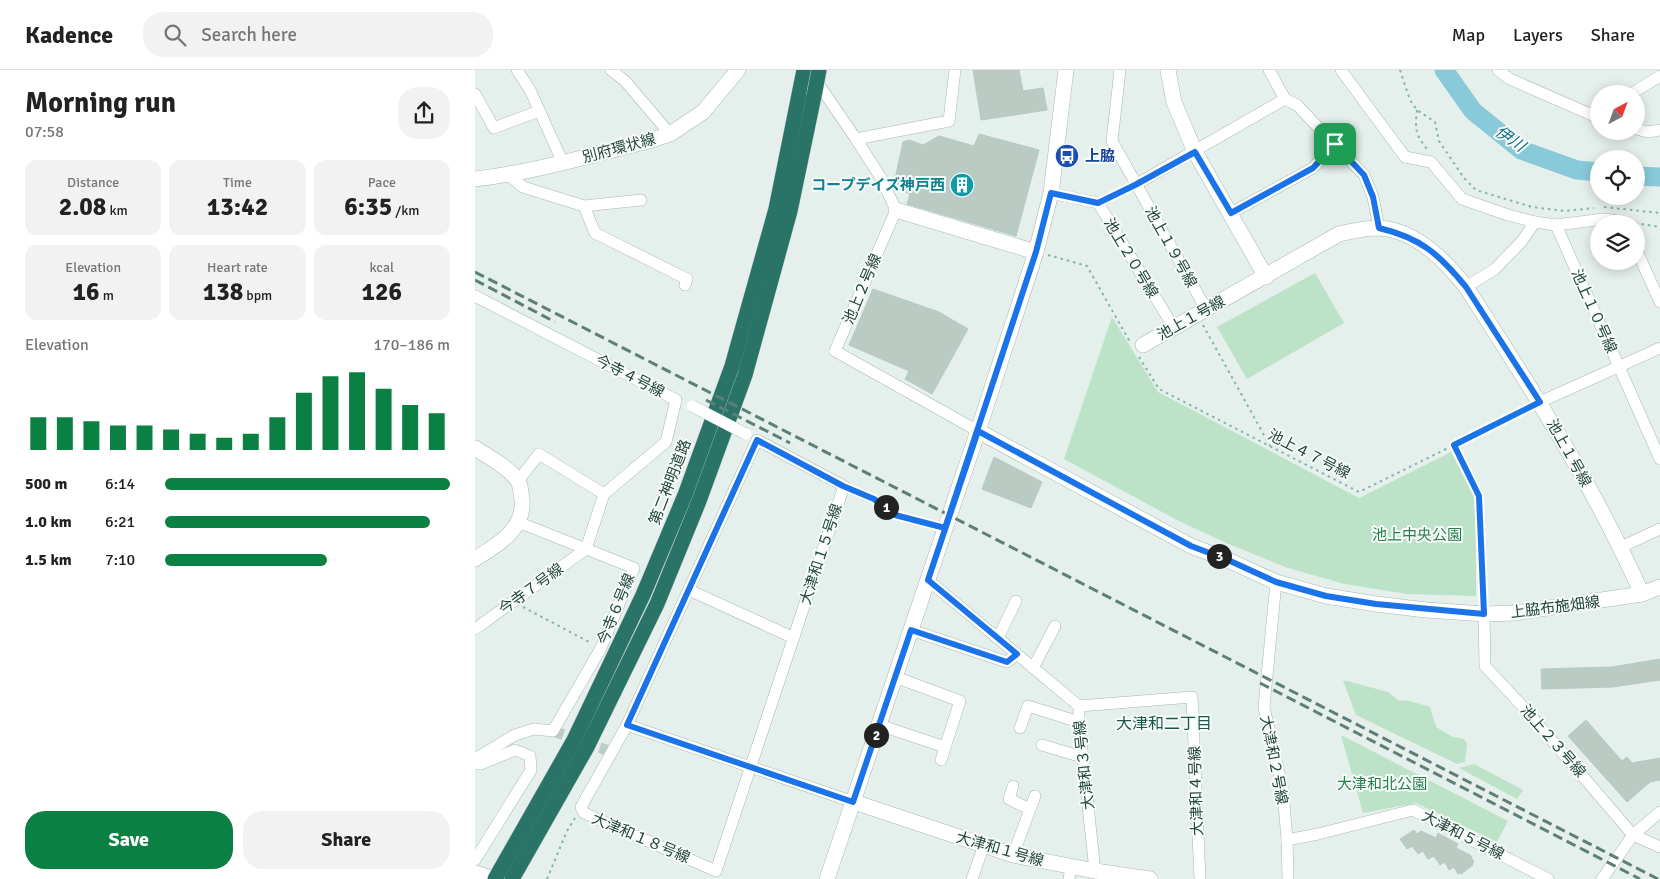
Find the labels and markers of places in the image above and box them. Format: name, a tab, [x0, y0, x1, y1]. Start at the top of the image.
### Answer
pin	[1314, 123, 1356, 165]
bus stop icon: 上脇	[1054, 143, 1080, 169]
place label: 上脇	[1085, 147, 1115, 165]
building icon: コープデイズ神戸西	[949, 172, 975, 198]
place label: コープデイズ神戸西	[811, 176, 945, 194]
pin: 1	[873, 494, 899, 520]
pin: 3	[1207, 544, 1231, 568]
pin: 2	[863, 722, 889, 748]

